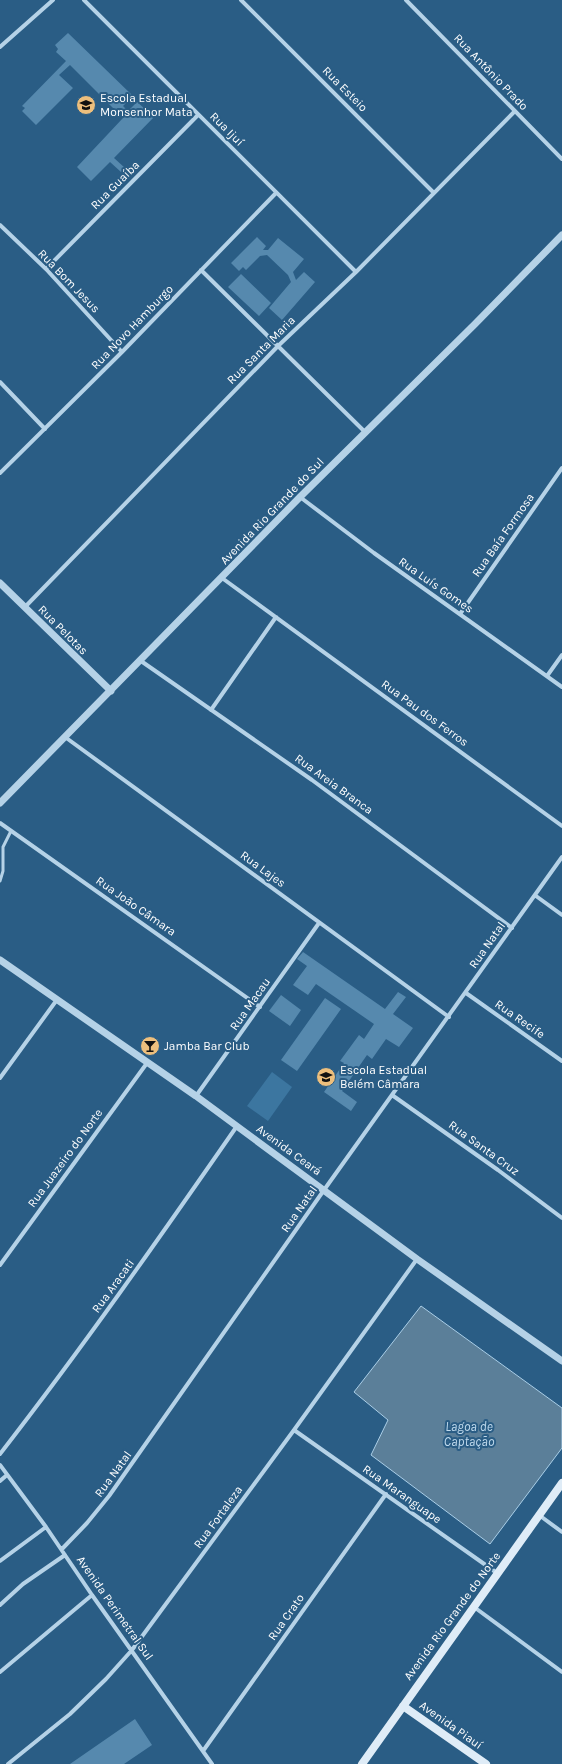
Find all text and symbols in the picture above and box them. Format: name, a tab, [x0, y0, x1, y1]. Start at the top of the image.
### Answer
street label: Rua Antônio Prado	[451, 31, 531, 113]
street label: Rua Esteio	[320, 64, 370, 114]
place label: Escola Estadual Monsenhor Mata	[100, 91, 193, 119]
school or university icon: Escola Estadual Monsenhor Mata	[75, 94, 97, 116]
street label: Rua Ijuí	[207, 109, 247, 149]
street label: Rua Guaíba	[88, 158, 142, 212]
street label: Rua Bom Jesus	[35, 246, 103, 316]
street label: Rua Novo Hamburgo	[88, 282, 176, 372]
street label: Rua Santa Maria	[224, 313, 298, 387]
street label: Avenida Rio Grande do Sul	[217, 455, 327, 567]
street label: Rua Baía Formosa	[469, 491, 537, 579]
street label: Rua Luís Gomes	[396, 554, 476, 616]
street label: Rua Pelotas	[35, 602, 91, 658]
street label: Rua Pau dos Ferros	[379, 677, 471, 749]
street label: Rua Areia Branca	[292, 751, 376, 817]
street label: Rua Lajes	[238, 848, 288, 890]
street label: Rua João Câmara	[93, 873, 179, 939]
street label: Rua Natal	[466, 919, 508, 971]
street label: Rua Macau	[227, 975, 273, 1033]
street label: Rua Recife	[492, 997, 548, 1041]
bar icon: Jamba Bar Club	[139, 1035, 161, 1057]
place label: Jamba Bar Club	[164, 1039, 250, 1053]
place label: Escola Estadual Belém Câmara	[340, 1063, 427, 1091]
school or university icon: Escola Estadual Belém Câmara	[315, 1066, 337, 1088]
street label: Rua Juazeiro do Norte	[25, 1106, 105, 1210]
street label: Rua Santa Cruz	[446, 1118, 522, 1178]
street label: Avenida Ceará	[254, 1122, 324, 1178]
street label: Rua Natal	[278, 1183, 320, 1235]
street label: Rua Aracati	[89, 1256, 137, 1316]
water label: Lagoa de Captação	[444, 1419, 495, 1449]
street label: Rua Natal	[92, 1448, 134, 1500]
street label: Rua Maranguape	[360, 1462, 444, 1526]
street label: Rua Fortaleza	[191, 1483, 245, 1551]
street label: Avenida Rio Grande do Norte	[401, 1549, 503, 1683]
street label: Avenida Perimetral Sul	[74, 1553, 156, 1663]
street label: Rua Crato	[265, 1591, 307, 1643]
street label: Avenida Piauí	[417, 1698, 486, 1752]

